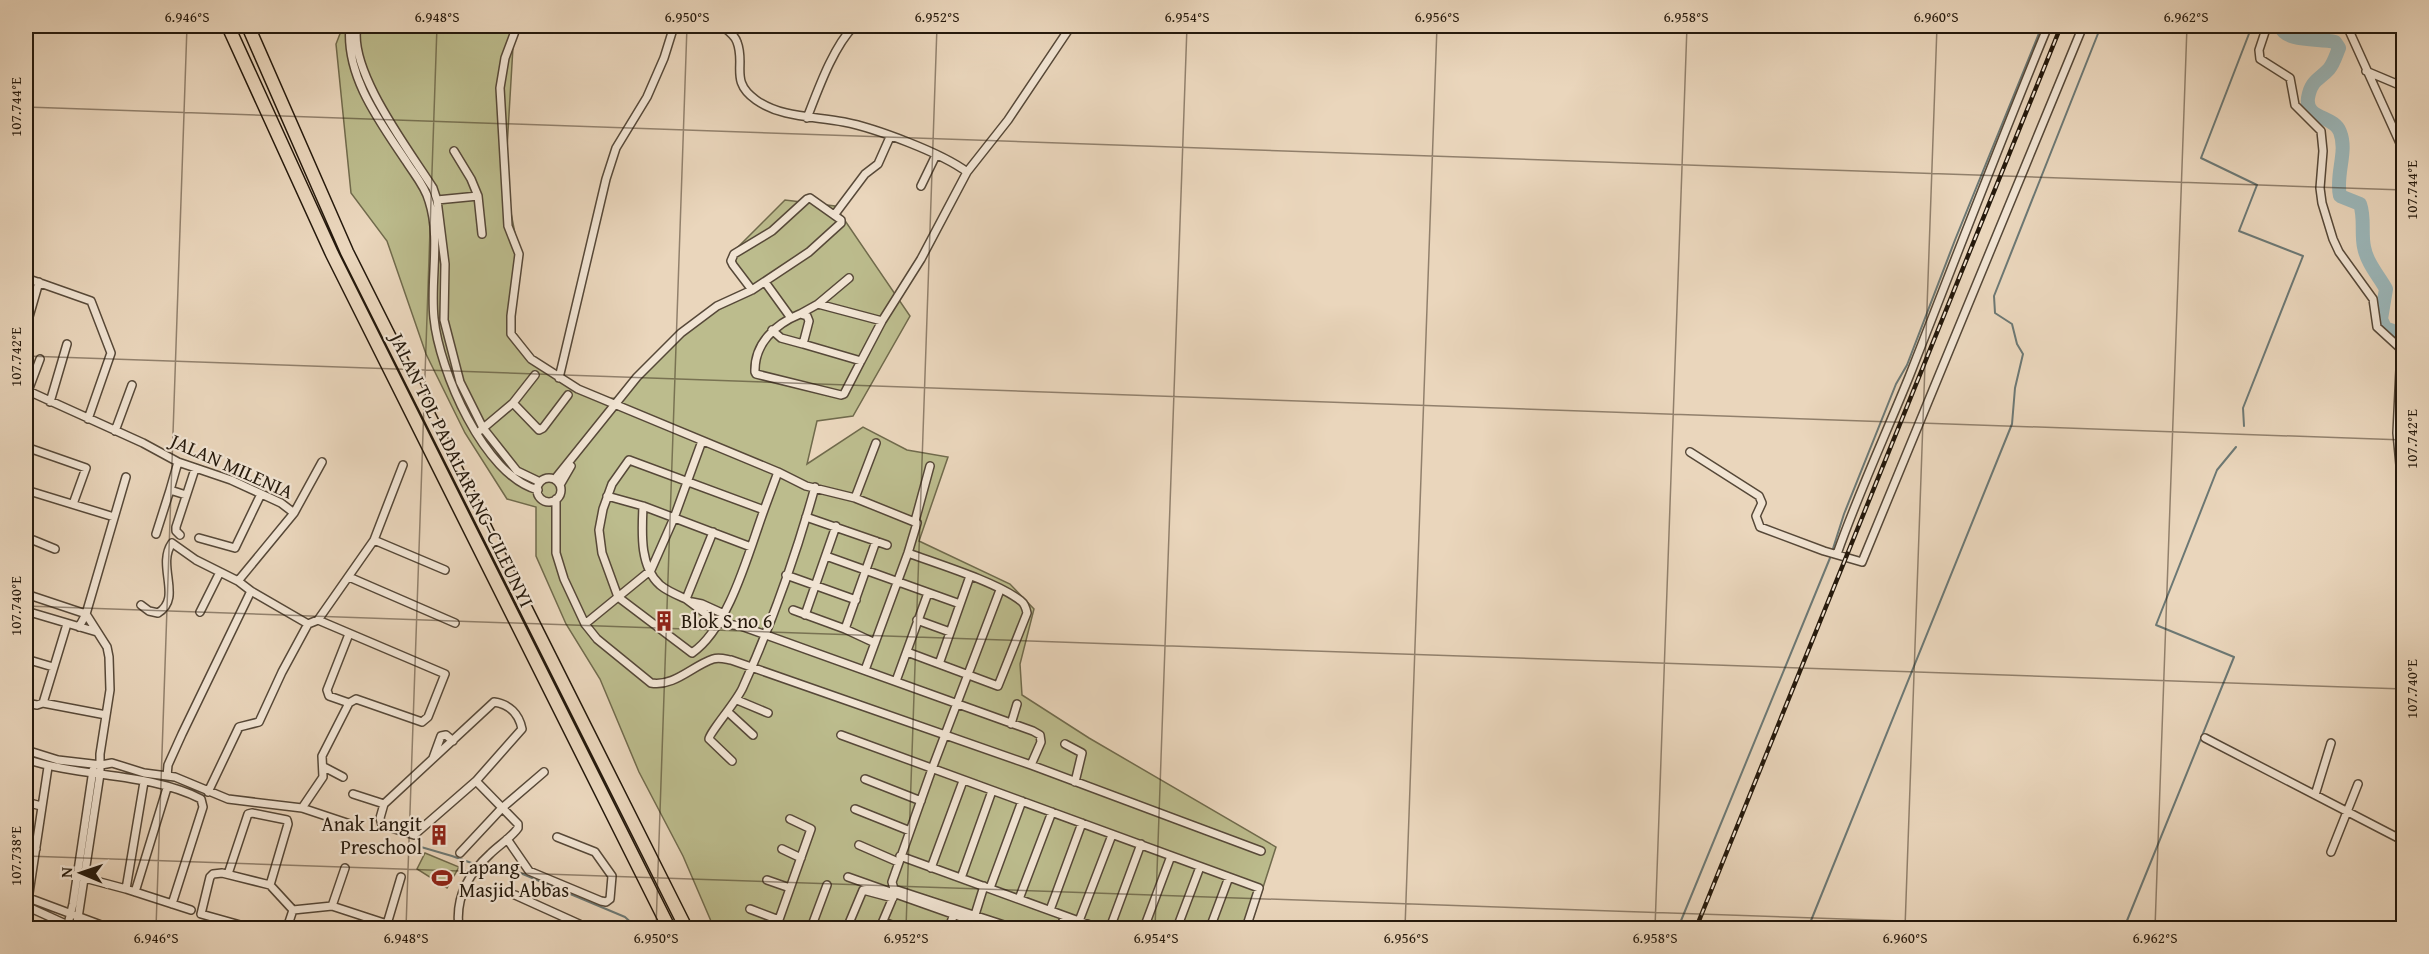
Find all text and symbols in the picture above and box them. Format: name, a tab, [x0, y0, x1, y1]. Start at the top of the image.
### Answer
text: 6.946°S	[164, 6, 210, 27]
text: 6.948°S	[414, 6, 460, 27]
text: 6.950°S	[664, 6, 710, 27]
text: 6.952°S	[914, 6, 960, 27]
text: 6.954°S	[1164, 6, 1210, 27]
text: 6.956°S	[1414, 6, 1460, 27]
text: 6.958°S	[1663, 6, 1709, 27]
text: 6.960°S	[1913, 6, 1959, 27]
text: 6.962°S	[2163, 6, 2209, 27]
text: 107.744°E	[5, 77, 26, 137]
text: 107.744°E	[2401, 160, 2422, 220]
street label: JALAN TOL PADALARANG–CILEUNYI	[382, 325, 542, 612]
text: 107.742°E	[5, 327, 26, 387]
text: 107.742°E	[2401, 409, 2422, 469]
street label: JALAN MILENIA	[163, 424, 298, 506]
text: 107.740°E	[5, 576, 26, 636]
place label: Blok S no 6	[681, 606, 772, 635]
building icon: Blok S no 6	[652, 609, 676, 633]
text: 107.740°E	[2401, 659, 2422, 719]
place label: Anak Langit Preschool	[322, 809, 422, 861]
building icon: Anak Langit Preschool	[427, 823, 451, 847]
text: 107.738°E	[5, 826, 26, 886]
north arrow	[51, 843, 111, 903]
place label: Lapang Masjid Abbas	[459, 852, 569, 904]
text: N	[54, 866, 78, 878]
sports icon: Lapang Masjid Abbas	[430, 866, 454, 890]
text: 6.946°S	[133, 927, 179, 948]
text: 6.948°S	[383, 927, 429, 948]
text: 6.950°S	[633, 927, 679, 948]
text: 6.952°S	[883, 927, 929, 948]
text: 6.954°S	[1133, 927, 1179, 948]
text: 6.956°S	[1383, 927, 1429, 948]
text: 6.958°S	[1632, 927, 1678, 948]
text: 6.960°S	[1882, 927, 1928, 948]
text: 6.962°S	[2132, 927, 2178, 948]

